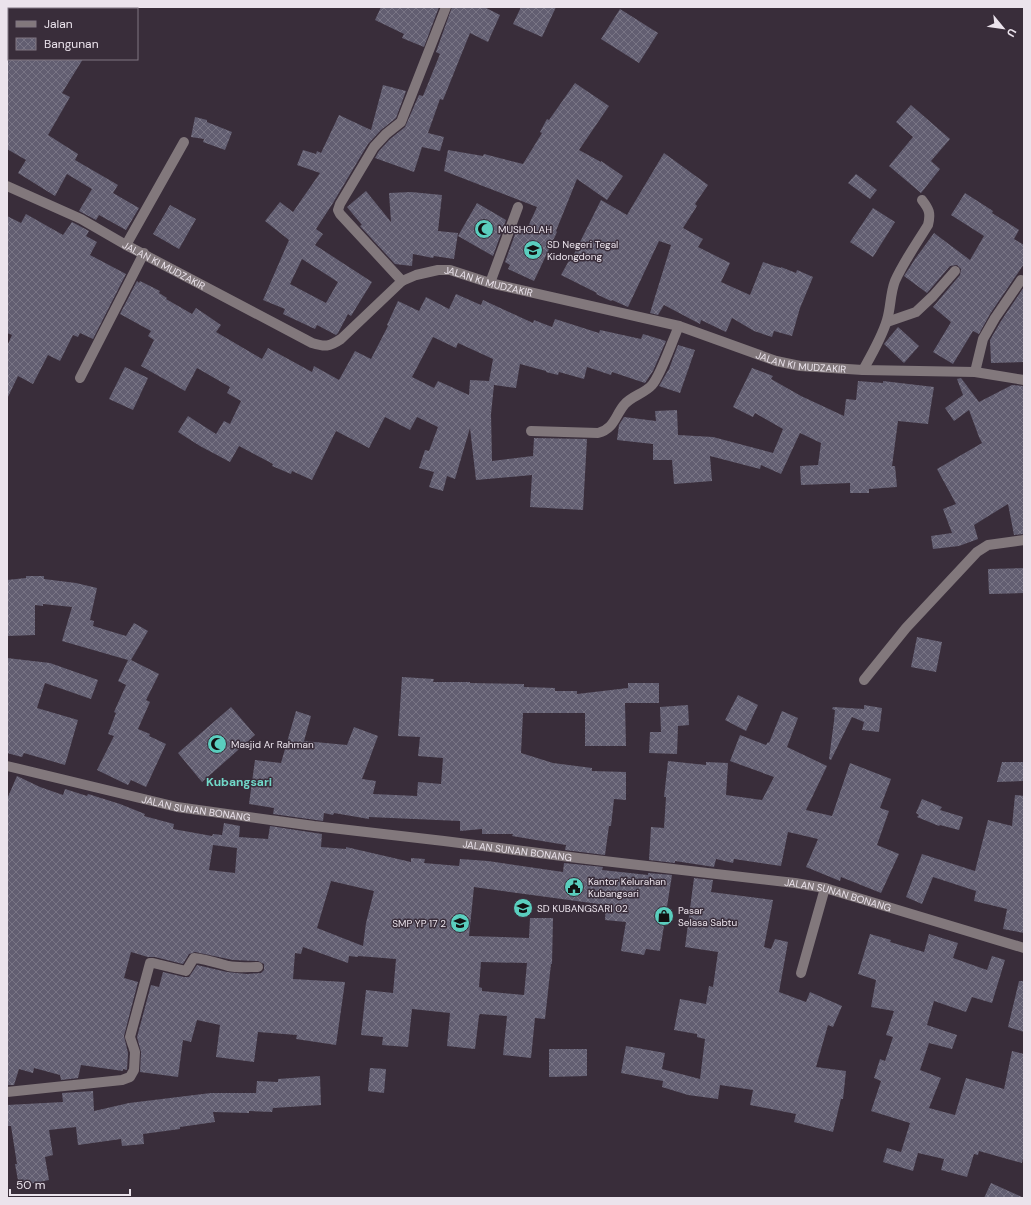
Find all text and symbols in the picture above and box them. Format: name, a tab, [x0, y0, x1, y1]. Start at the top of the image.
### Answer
legend	[8, 8, 138, 60]
north arrow	[983, 8, 1023, 48]
text: Jalan	[44, 16, 73, 32]
text: U	[1004, 26, 1020, 40]
text: Bangunan	[44, 36, 99, 52]
mosque icon: MUSHOLAH	[473, 218, 495, 240]
place label: MUSHOLAH	[498, 223, 552, 236]
street label: JALAN KI MUDZAKIR	[120, 238, 207, 293]
place label: SD Negeri Tegal Kidongdong	[547, 238, 618, 263]
school or university icon: SD Negeri Tegal Kidongdong	[522, 239, 544, 261]
street label: JALAN KI MUDZAKIR	[444, 264, 534, 300]
street label: JALAN KI MUDZAKIR	[754, 348, 847, 376]
mosque icon: Masjid Ar Rahman	[206, 733, 228, 755]
place label: Masjid Ar Rahman	[231, 738, 314, 751]
district label: Kubangsari	[206, 774, 272, 790]
street label: JALAN SUNAN BONANG	[140, 793, 251, 824]
street label: JALAN SUNAN BONANG	[462, 837, 573, 864]
place label: Kantor Kelurahan Kubangsari	[588, 875, 666, 900]
public building icon: Kantor Kelurahan Kubangsari	[563, 876, 585, 898]
street label: JALAN SUNAN BONANG	[784, 876, 893, 915]
school or university icon: SD KUBANGSARI 02	[512, 897, 534, 919]
place label: SD KUBANGSARI 02	[537, 902, 628, 915]
place label: Pasar Selasa Sabtu	[678, 904, 737, 929]
shop icon: Pasar Selasa Sabtu	[653, 905, 675, 927]
school or university icon: SMP YP 17 2	[449, 912, 471, 934]
place label: SMP YP 17 2	[392, 917, 446, 930]
scale bar	[10, 1171, 130, 1197]
text: 50 m	[16, 1177, 45, 1193]

